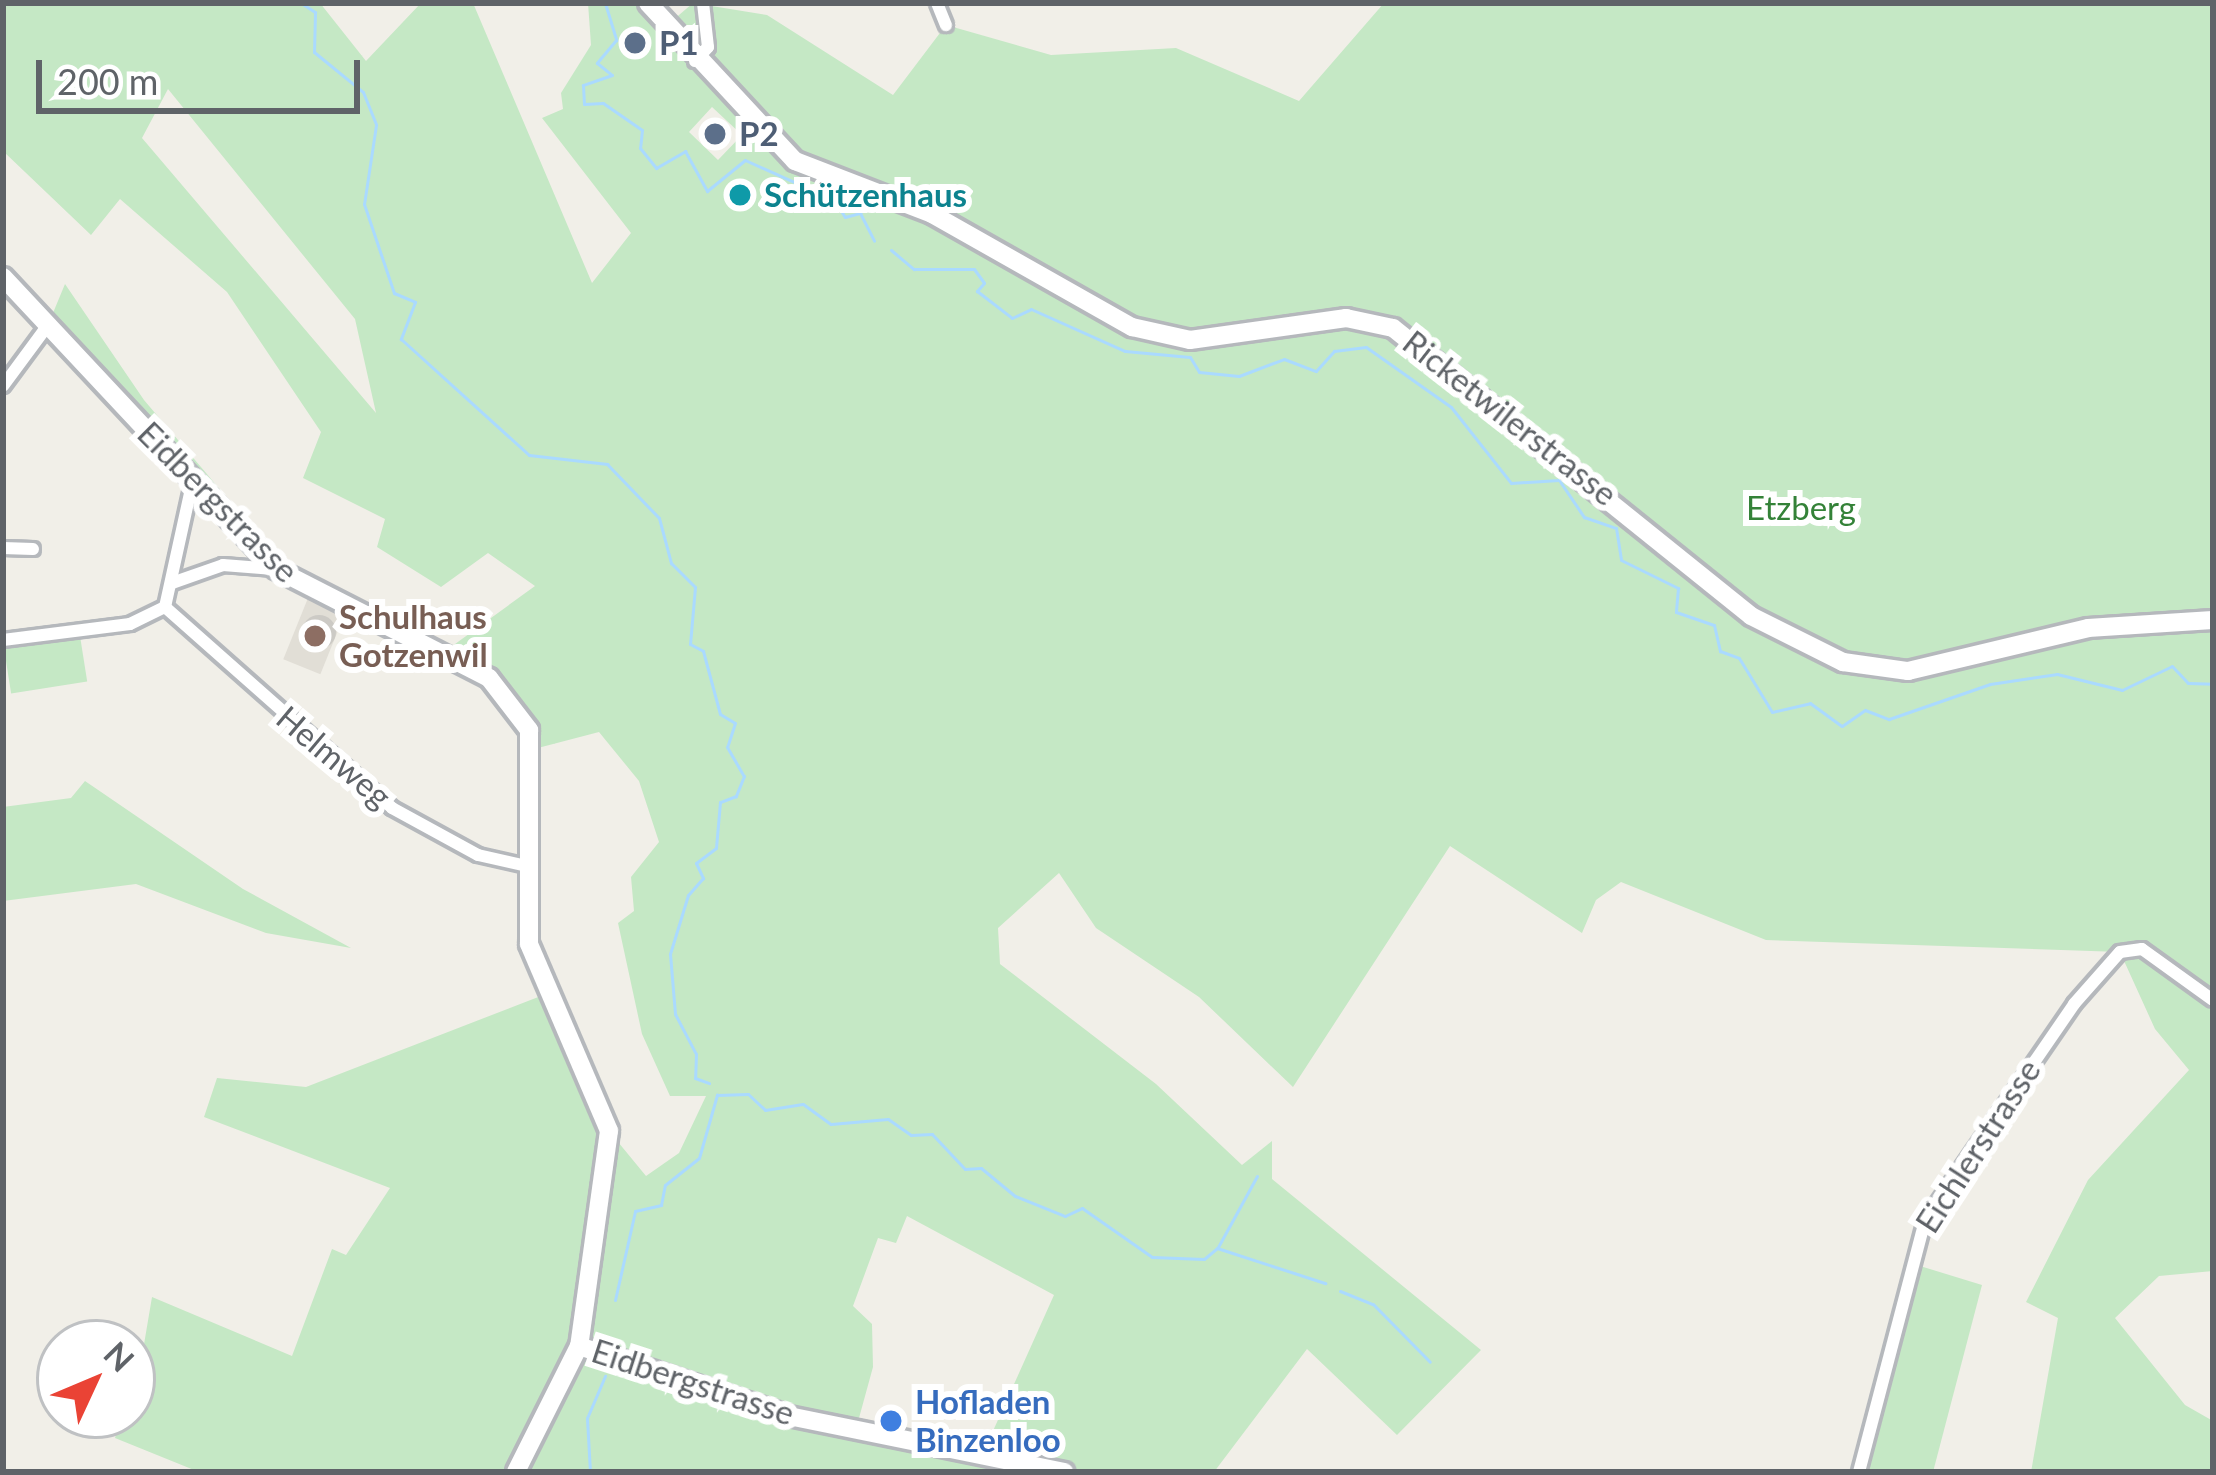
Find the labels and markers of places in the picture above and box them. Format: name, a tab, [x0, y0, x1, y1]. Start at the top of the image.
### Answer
place label: P1	[659, 23, 699, 63]
marker: P1	[622, 30, 648, 56]
place label: P2	[739, 114, 779, 154]
marker: P2	[702, 121, 728, 147]
place label: Schützenhaus	[764, 175, 967, 215]
marker: Schützenhaus	[727, 182, 753, 208]
place label: Schulhaus Gotzenwil	[339, 597, 488, 675]
marker: Schulhaus Gotzenwil	[302, 623, 328, 649]
place label: Hofladen Binzenloo	[915, 1382, 1061, 1460]
marker: Hofladen Binzenloo	[878, 1408, 904, 1434]

